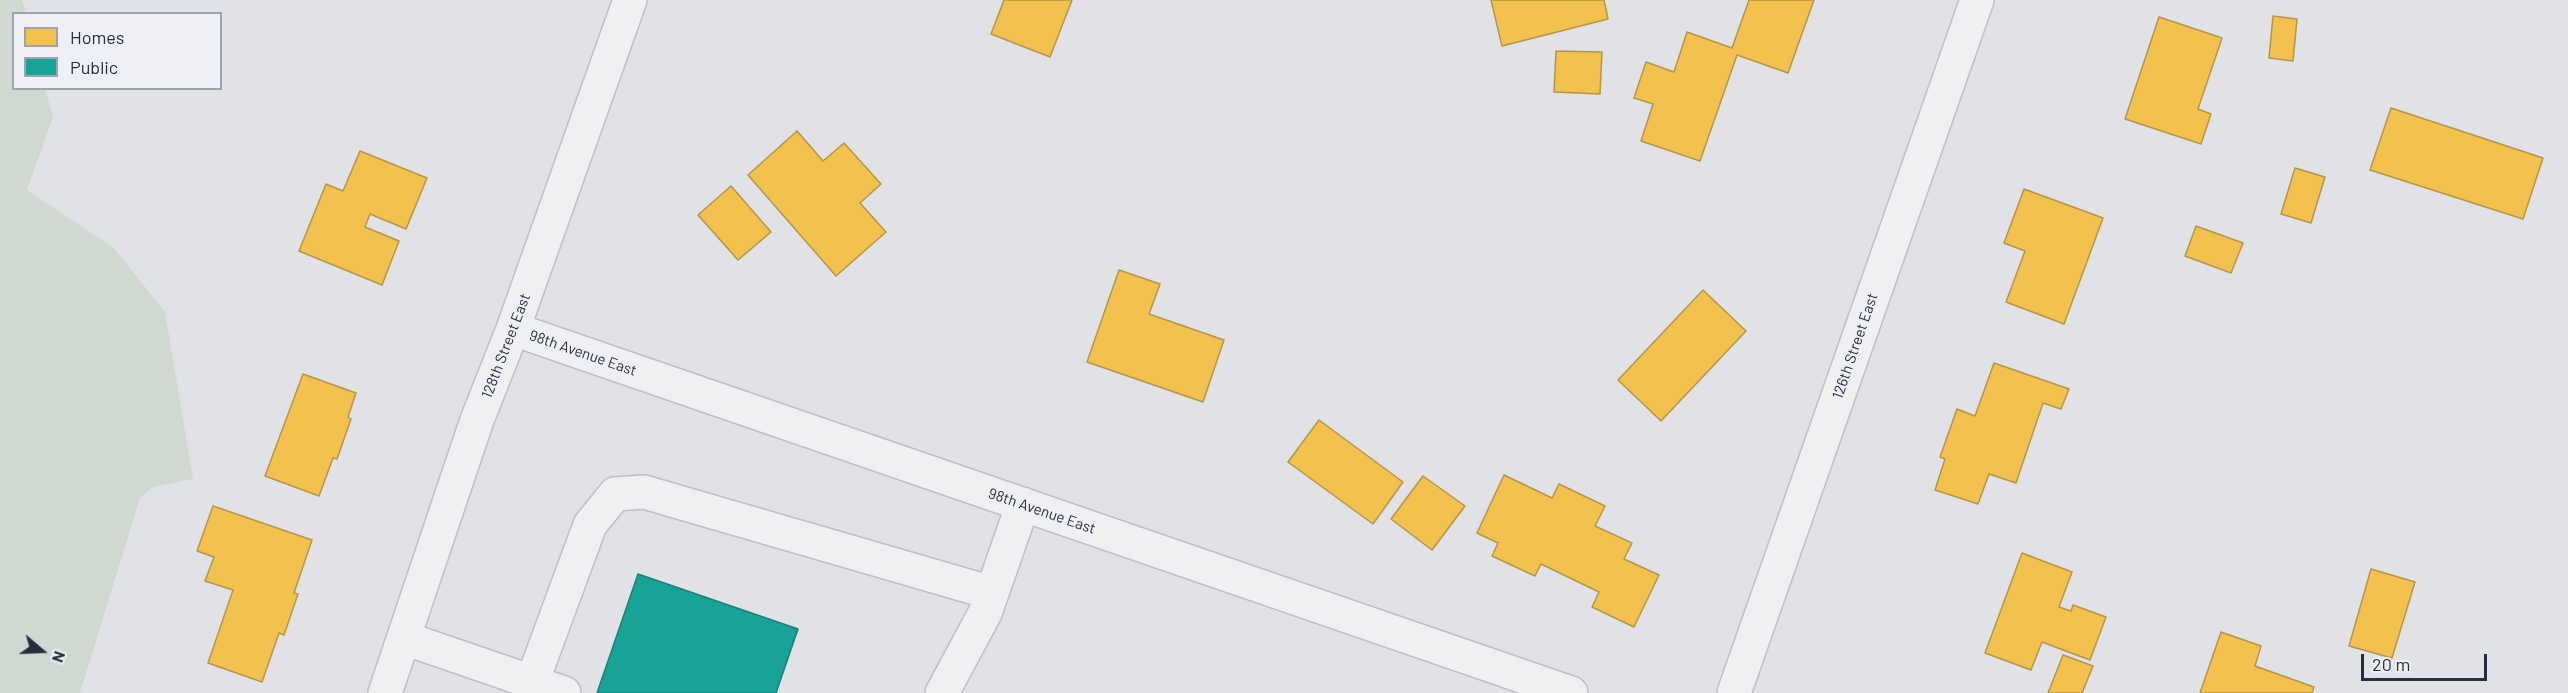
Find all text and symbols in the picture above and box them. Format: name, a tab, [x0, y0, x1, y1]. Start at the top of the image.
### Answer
legend	[12, 12, 222, 90]
text: Homes	[70, 26, 124, 48]
text: Public	[70, 56, 118, 78]
street label: 128th Street East	[478, 291, 534, 401]
street label: 126th Street East	[1828, 291, 1882, 401]
street label: 98th Avenue East	[527, 326, 639, 380]
street label: 98th Avenue East	[986, 484, 1098, 538]
north arrow	[12, 621, 72, 681]
scale bar	[2364, 642, 2490, 680]
text: N	[49, 649, 70, 665]
text: 20 m	[2372, 653, 2410, 675]

